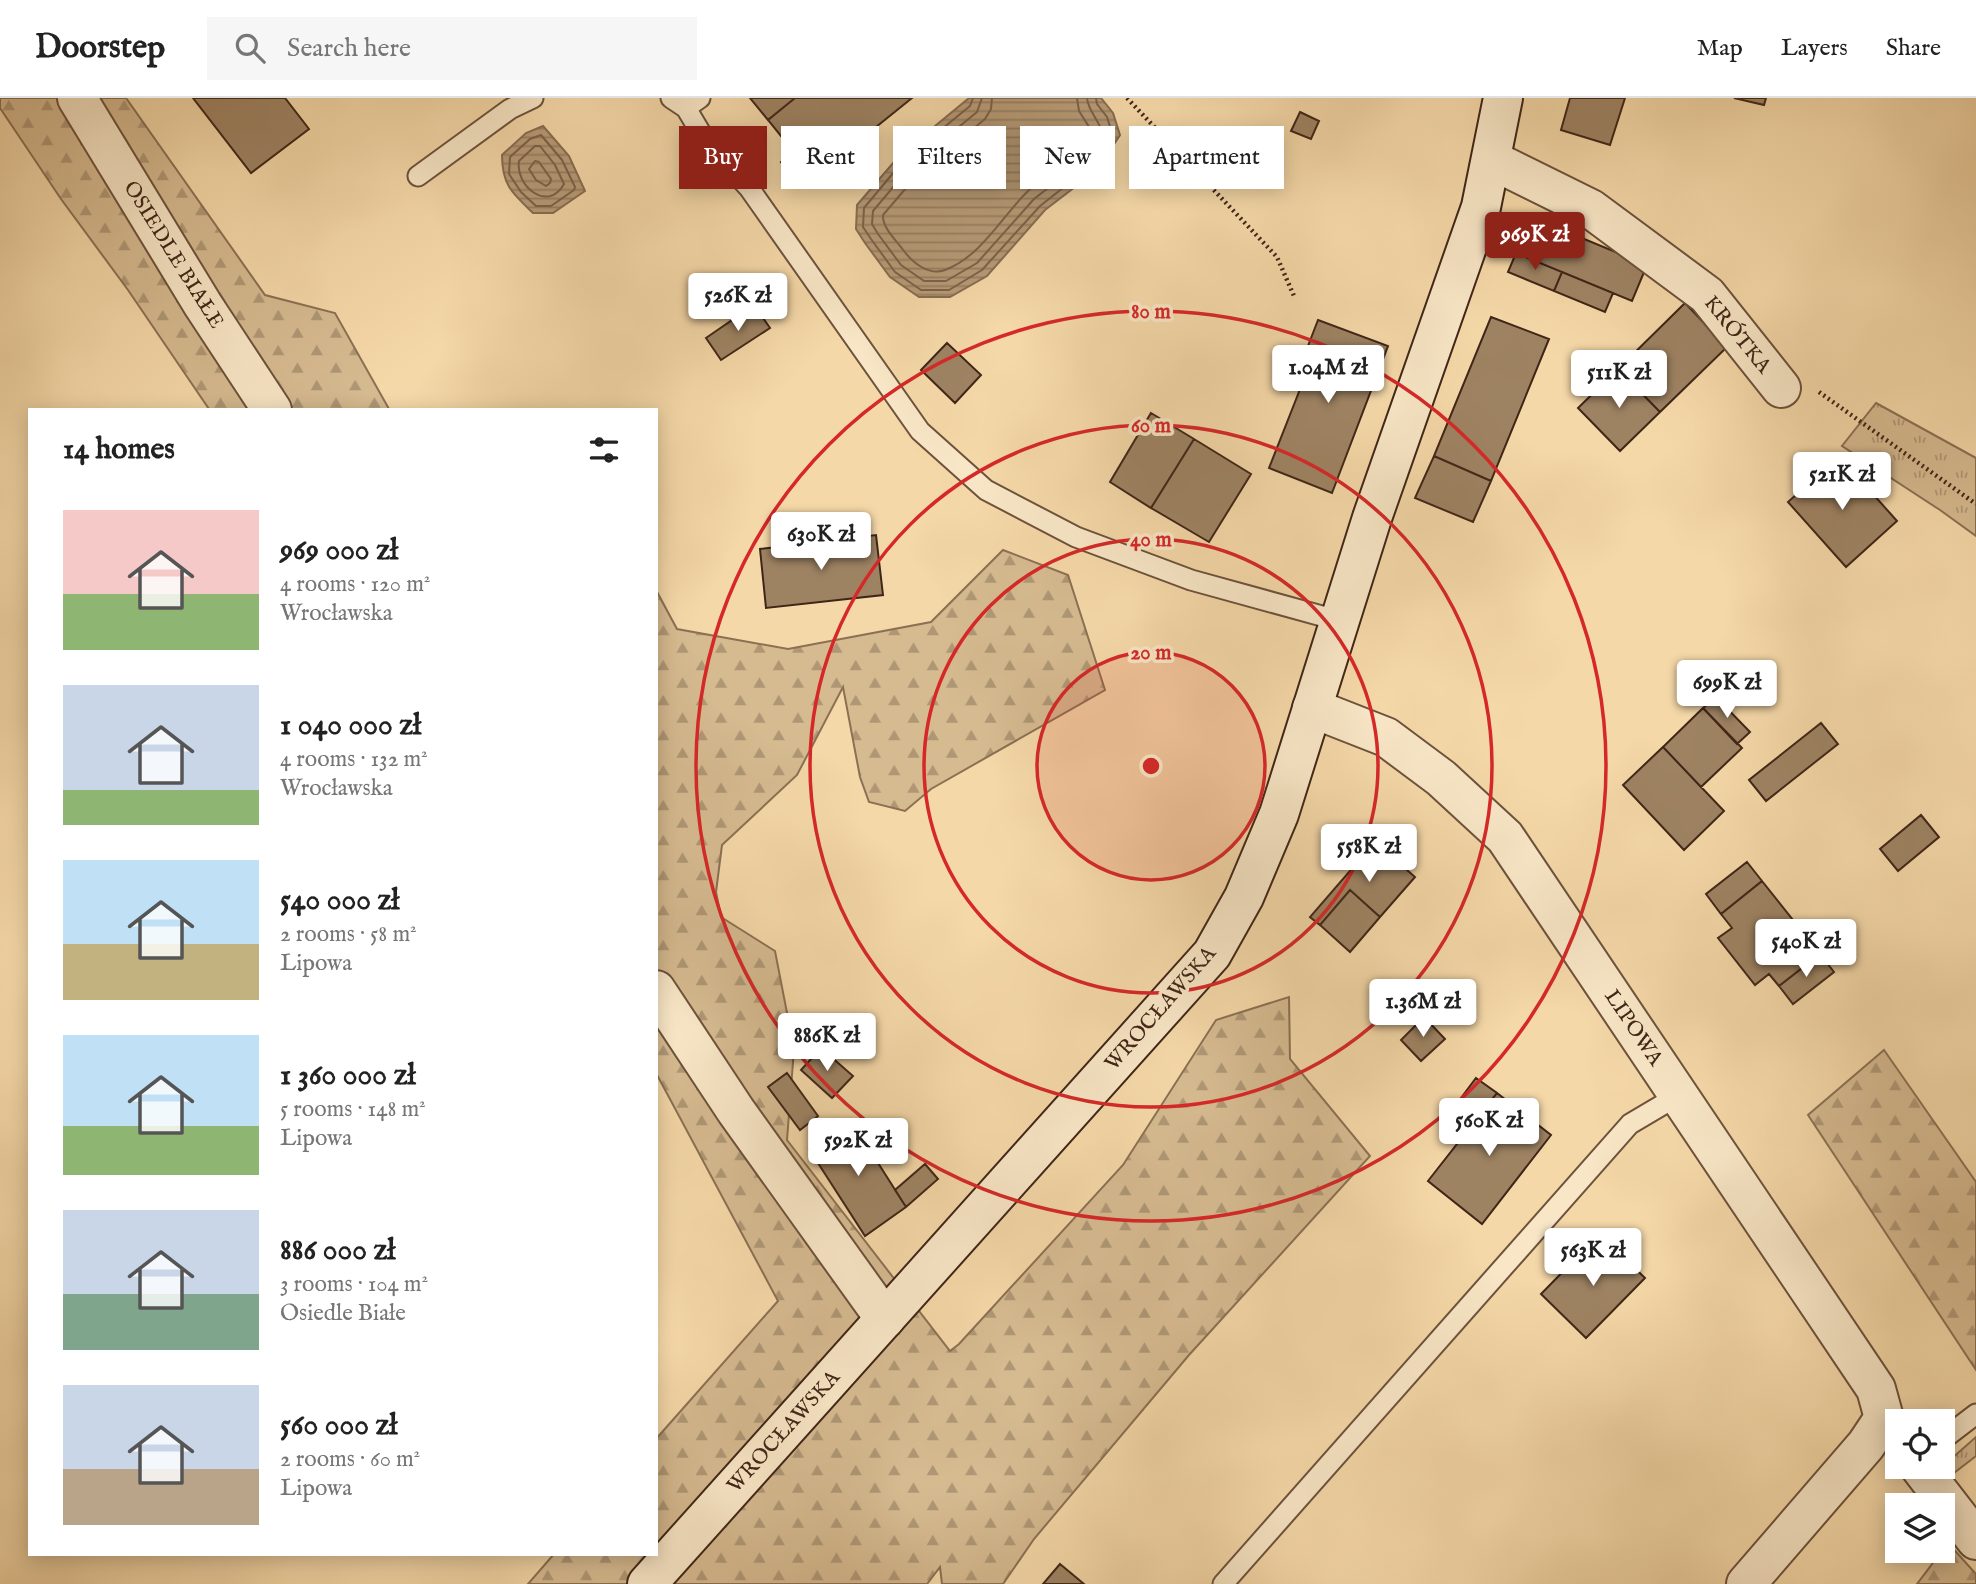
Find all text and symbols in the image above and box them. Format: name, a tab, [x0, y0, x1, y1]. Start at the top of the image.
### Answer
search box	[207, 17, 697, 80]
text: Doorstep	[35, 27, 165, 69]
icon: search	[231, 29, 269, 67]
text: Search here	[287, 32, 411, 65]
text: Map	[1697, 33, 1743, 64]
text: Layers	[1781, 33, 1848, 64]
text: Share	[1886, 33, 1941, 64]
chip: Buy	[679, 126, 767, 189]
chip: Rent	[781, 126, 879, 189]
chip: Filters	[893, 126, 1006, 189]
chip: New	[1020, 126, 1115, 189]
chip: Apartment	[1129, 126, 1284, 189]
street label: OSIEDLE BIAŁE	[117, 176, 229, 334]
pin: 969K zł	[1470, 212, 1600, 272]
text: 969K zł	[1501, 220, 1569, 249]
pin: 526K zł	[673, 274, 803, 333]
text: 526K zł	[704, 281, 772, 310]
street label: KRÓTKA	[1697, 290, 1778, 380]
text: 80 m	[1131, 299, 1171, 326]
pin: 1.04M zł	[1256, 345, 1400, 405]
pin: 511K zł	[1554, 350, 1684, 410]
text: 1.04M zł	[1288, 353, 1368, 382]
text: 511K zł	[1587, 358, 1651, 387]
text: 60 m	[1131, 413, 1172, 440]
text: 14 homes	[63, 431, 175, 469]
icon: filters	[585, 431, 623, 469]
pin: 521K zł	[1777, 452, 1907, 512]
text: 521K zł	[1809, 460, 1875, 489]
pin: 630K zł	[756, 512, 886, 572]
text: 630K zł	[787, 520, 855, 549]
text: 40 m	[1130, 527, 1172, 554]
text: 969 000 zł	[280, 532, 398, 570]
icon: home	[119, 538, 203, 622]
text: 4 rooms · 120 m²	[280, 570, 430, 599]
text: Wrocławska	[280, 599, 393, 628]
text: 20 m	[1131, 640, 1172, 667]
pin: 699K zł	[1662, 660, 1792, 720]
text: 699K zł	[1693, 668, 1761, 697]
text: 1 040 000 zł	[280, 707, 421, 745]
icon: home	[119, 713, 203, 797]
text: 4 rooms · 132 m²	[280, 745, 428, 774]
centre of rings	[1139, 754, 1163, 778]
text: Wrocławska	[280, 774, 393, 803]
pin: 558K zł	[1304, 824, 1434, 884]
text: 558K zł	[1337, 832, 1401, 861]
text: 540 000 zł	[280, 882, 400, 920]
icon: home	[119, 888, 203, 972]
text: 2 rooms · 58 m²	[280, 920, 417, 949]
pin: 540K zł	[1741, 920, 1871, 979]
text: 540K zł	[1771, 927, 1841, 956]
street label: WROCŁAWSKA	[1100, 941, 1223, 1077]
text: Lipowa	[280, 949, 352, 978]
pin: 1.36M zł	[1351, 979, 1495, 1039]
street label: LIPOWA	[1598, 985, 1669, 1072]
text: 1.36M zł	[1385, 987, 1461, 1016]
pin: 886K zł	[762, 1014, 892, 1073]
text: 886K zł	[794, 1021, 860, 1050]
text: 1 360 000 zł	[280, 1057, 416, 1095]
icon: home	[119, 1063, 203, 1147]
text: 5 rooms · 148 m²	[280, 1095, 426, 1124]
pin: 560K zł	[1424, 1098, 1554, 1158]
text: 560K zł	[1455, 1106, 1523, 1135]
pin: 592K zł	[793, 1118, 923, 1178]
text: Lipowa	[280, 1124, 352, 1153]
text: 592K zł	[824, 1126, 892, 1155]
pin: 563K zł	[1528, 1228, 1658, 1288]
text: 886 000 zł	[280, 1232, 396, 1270]
text: 563K zł	[1560, 1236, 1626, 1265]
icon: home	[119, 1238, 203, 1322]
text: 3 rooms · 104 m²	[280, 1270, 428, 1299]
text: Osiedle Białe	[280, 1299, 406, 1328]
street label: WROCŁAWSKA	[722, 1364, 847, 1499]
text: 560 000 zł	[280, 1407, 398, 1445]
map controls	[1885, 1409, 1955, 1563]
button: locate	[1885, 1409, 1955, 1479]
icon: home	[119, 1413, 203, 1497]
text: 2 rooms · 60 m²	[280, 1445, 420, 1474]
text: Lipowa	[280, 1474, 352, 1503]
button: layers	[1885, 1493, 1955, 1563]

